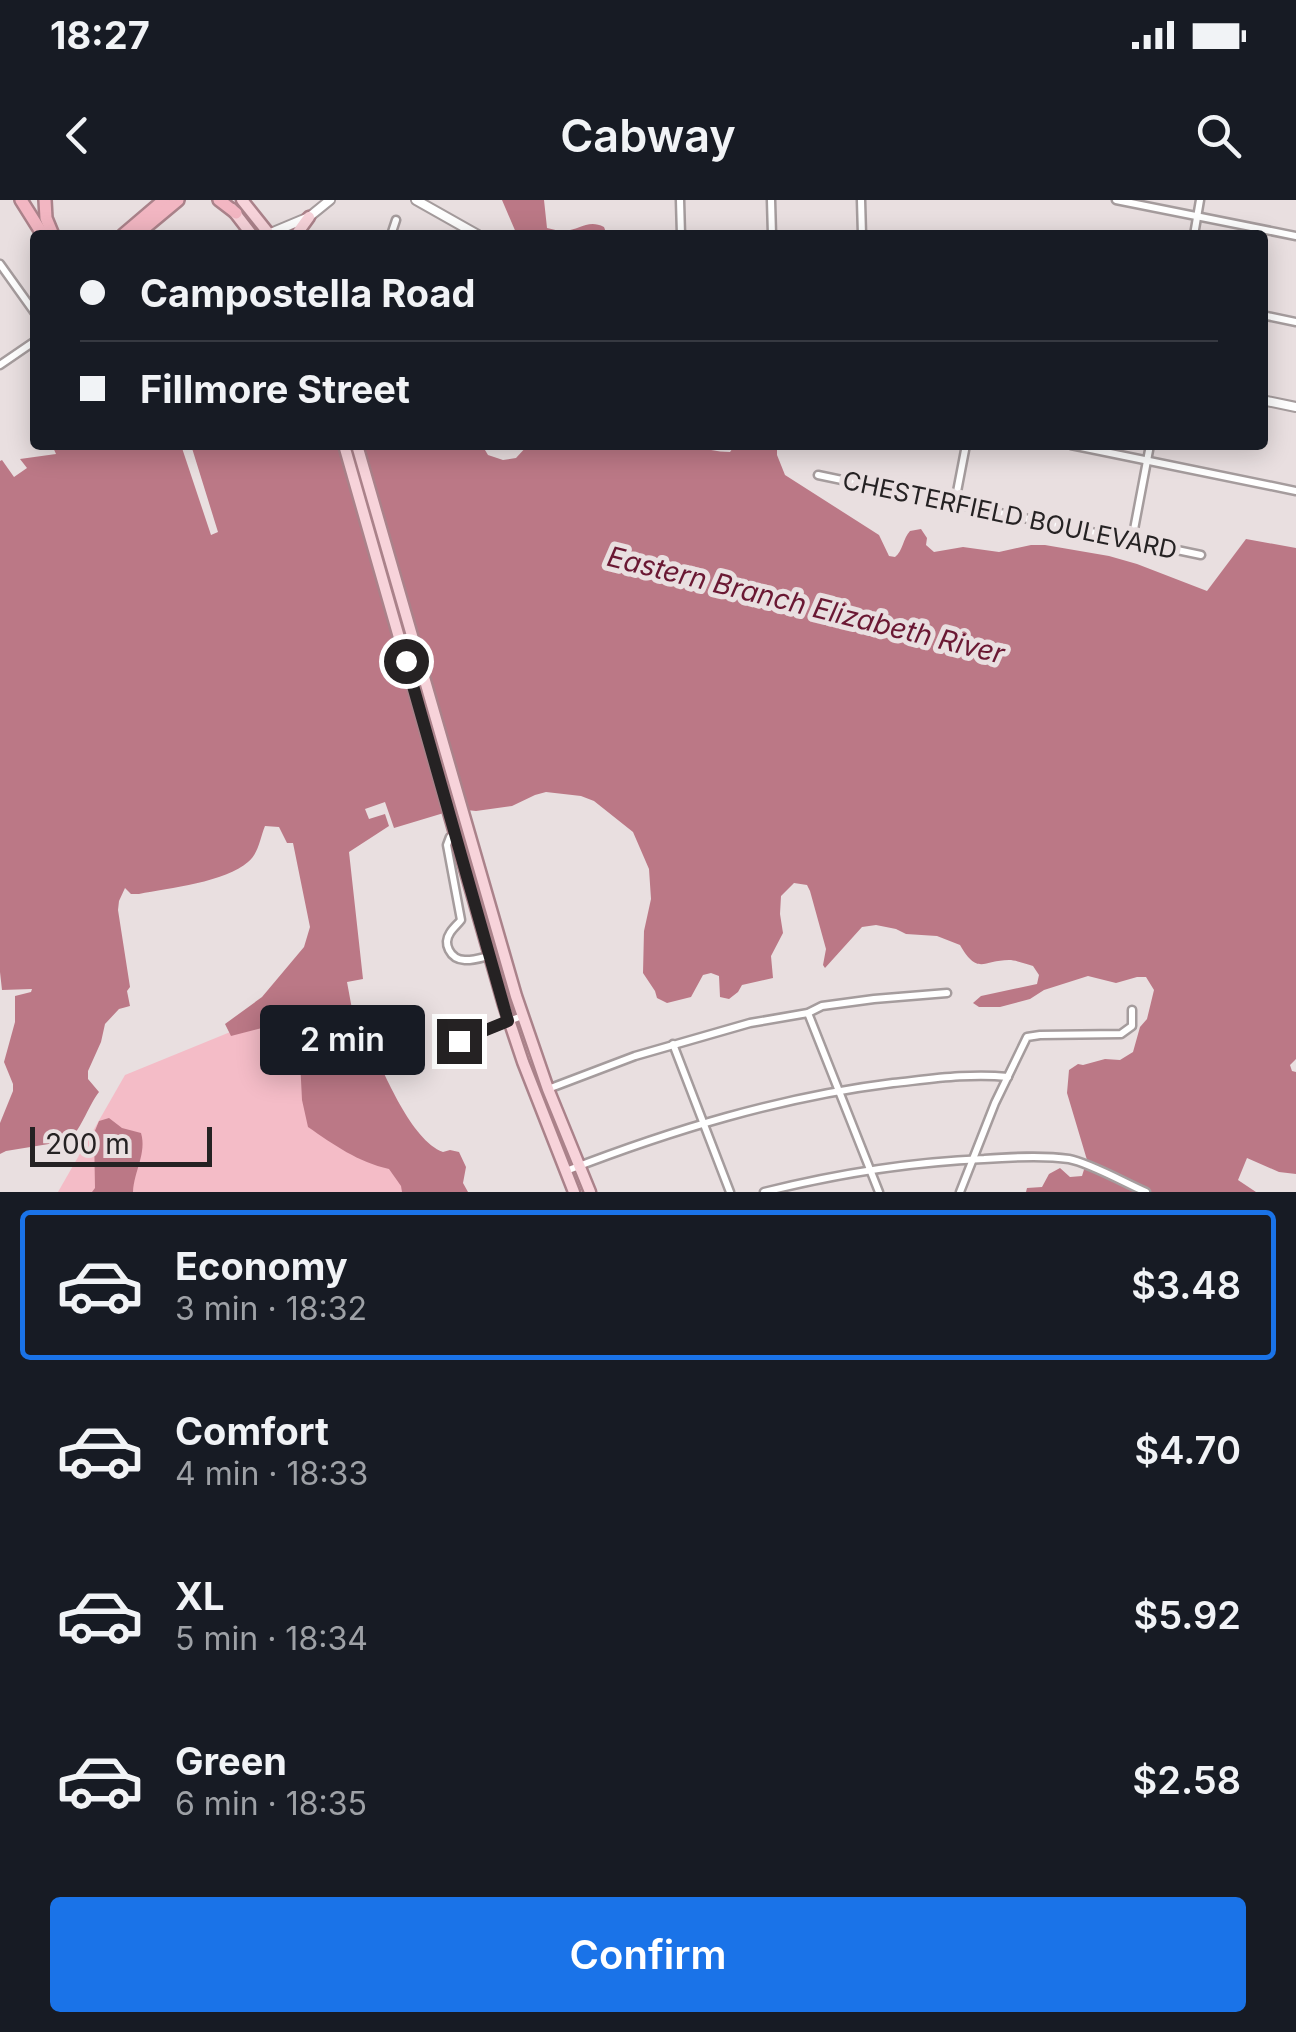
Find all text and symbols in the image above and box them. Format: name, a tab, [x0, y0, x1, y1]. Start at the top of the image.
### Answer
text: 18:27	[50, 12, 150, 58]
icon: back	[50, 108, 105, 163]
text: Cabway	[560, 108, 736, 163]
icon: search	[1191, 108, 1246, 163]
text: Campostella Road	[140, 270, 475, 316]
text: Fillmore Street	[140, 366, 410, 412]
street label: CHESTERFIELD BOULEVARD	[840, 465, 1180, 565]
water label: Eastern Branch Elizabeth River	[604, 539, 1009, 671]
route start	[384, 639, 429, 684]
callout: 2 min	[259, 1006, 424, 1076]
route end	[437, 1019, 482, 1064]
text: 2 min	[300, 1020, 385, 1059]
scale bar	[30, 1122, 212, 1166]
text: 200 m	[45, 1127, 130, 1161]
icon: car	[55, 1240, 145, 1330]
text: Economy	[175, 1243, 348, 1289]
text: $3.48	[1131, 1262, 1241, 1308]
text: 3 min · 18:32	[175, 1289, 367, 1328]
icon: car	[55, 1405, 145, 1495]
text: Comfort	[175, 1408, 329, 1454]
text: $4.70	[1135, 1427, 1241, 1473]
text: 4 min · 18:33	[175, 1454, 368, 1493]
icon: car	[55, 1570, 145, 1660]
text: XL	[175, 1573, 225, 1619]
text: $5.92	[1134, 1592, 1241, 1638]
text: 5 min · 18:34	[175, 1619, 368, 1658]
icon: car	[55, 1735, 145, 1825]
text: Green	[175, 1738, 287, 1784]
text: $2.58	[1133, 1757, 1241, 1803]
text: 6 min · 18:35	[175, 1784, 367, 1823]
button: Confirm	[50, 1897, 1246, 2012]

